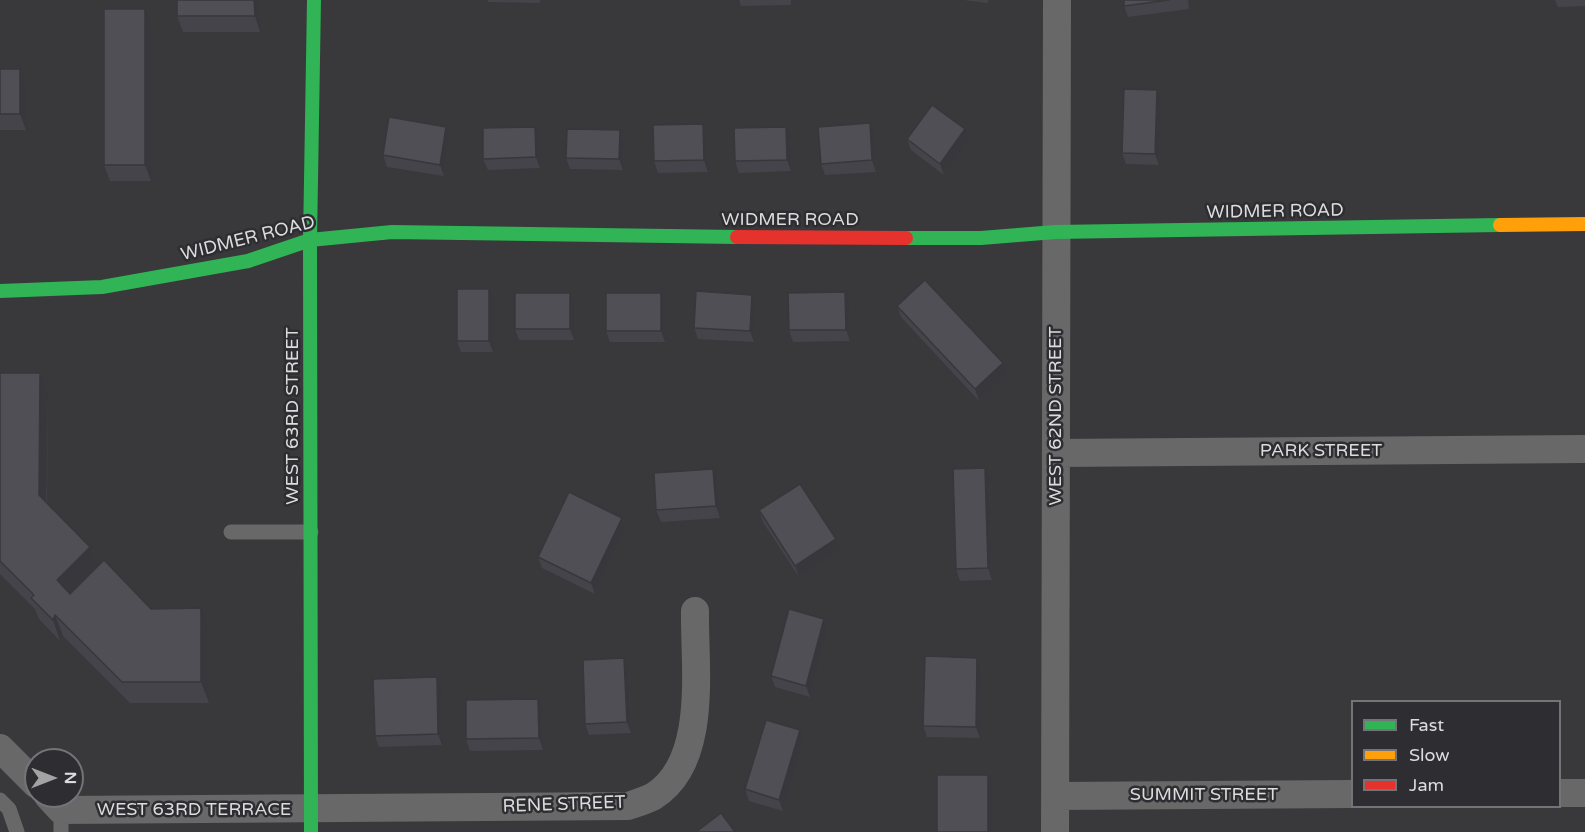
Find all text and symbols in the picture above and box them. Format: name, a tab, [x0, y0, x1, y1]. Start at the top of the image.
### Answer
street label: WIDMER ROAD	[1206, 200, 1344, 224]
street label: WIDMER ROAD	[721, 209, 859, 231]
street label: WIDMER ROAD	[179, 212, 317, 266]
street label: WEST 62ND STREET	[1045, 326, 1067, 506]
street label: WEST 63RD STREET	[282, 327, 304, 505]
street label: PARK STREET	[1260, 440, 1382, 462]
legend	[1351, 700, 1561, 808]
text: Fast	[1409, 714, 1444, 736]
text: Slow	[1409, 744, 1450, 766]
north arrow	[24, 748, 84, 808]
text: N	[60, 772, 80, 784]
text: Jam	[1409, 774, 1444, 796]
street label: SUMMIT STREET	[1130, 784, 1278, 806]
street label: RENE STREET	[502, 792, 626, 818]
street label: WEST 63RD TERRACE	[97, 799, 291, 821]

